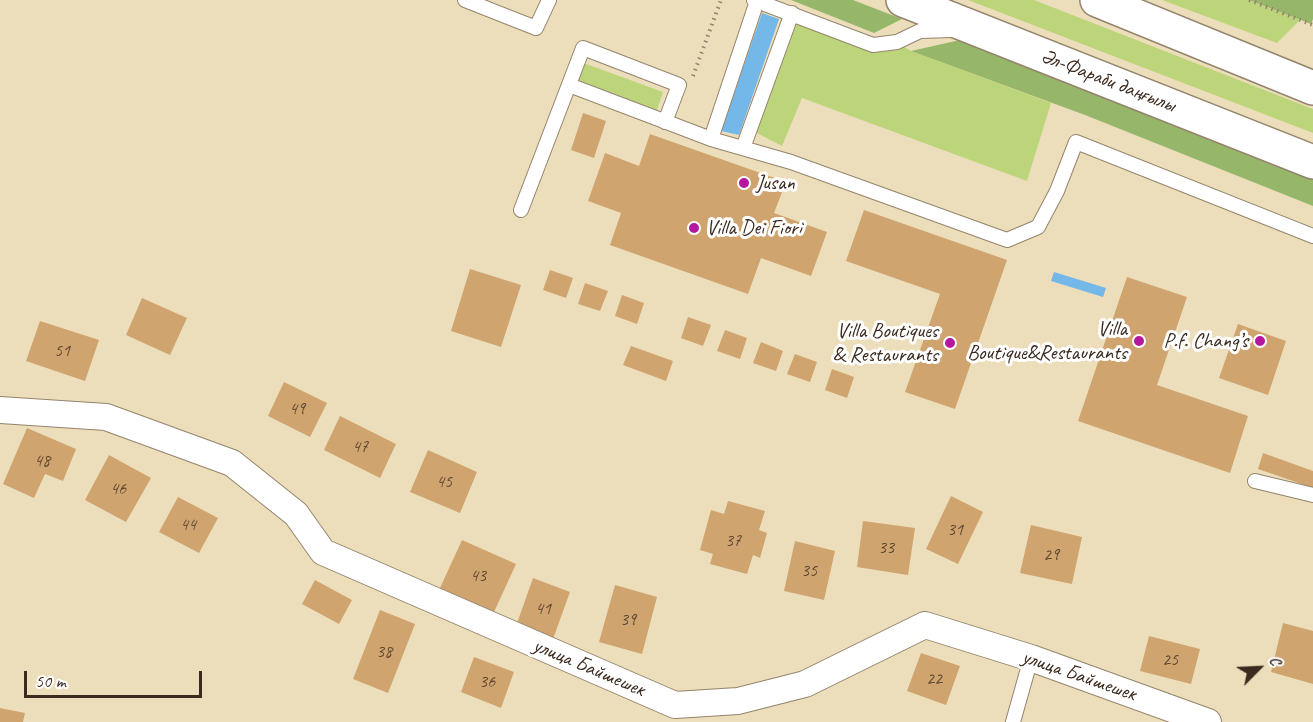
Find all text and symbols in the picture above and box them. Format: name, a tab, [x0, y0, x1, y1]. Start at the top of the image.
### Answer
street label: Әл-Фараби даңғылы	[1037, 44, 1179, 118]
place label: Jusan	[756, 170, 795, 196]
marker: Jusan	[737, 176, 751, 190]
place label: Villa Dei Fiori	[706, 215, 802, 241]
marker: Villa Dei Fiori	[687, 221, 701, 235]
place label: Villa Boutique&Restaurants	[967, 316, 1127, 366]
place label: Villa Boutiques & Restaurants	[833, 318, 938, 368]
place label: P.f. Chang’s	[1163, 328, 1248, 354]
marker: Villa Boutique&Restaurants	[1132, 334, 1146, 348]
marker: P.f. Chang’s	[1253, 334, 1267, 348]
marker: Villa Boutiques & Restaurants	[943, 336, 957, 350]
house number: 51	[54, 340, 70, 362]
house number: 49	[289, 398, 305, 420]
house number: 47	[352, 436, 368, 458]
house number: 48	[34, 450, 50, 472]
house number: 45	[436, 471, 452, 493]
house number: 46	[110, 478, 126, 500]
house number: 44	[180, 514, 196, 536]
house number: 31	[947, 519, 963, 541]
house number: 37	[725, 530, 741, 552]
house number: 33	[878, 537, 894, 559]
house number: 29	[1043, 544, 1059, 566]
house number: 35	[801, 560, 817, 582]
house number: 43	[470, 565, 486, 587]
house number: 41	[535, 598, 551, 620]
house number: 39	[620, 609, 636, 631]
street label: улица Байшешек	[529, 633, 649, 703]
north arrow	[1229, 638, 1289, 698]
house number: 38	[376, 641, 392, 663]
street label: улица Байшешек	[1019, 645, 1139, 707]
house number: 25	[1162, 649, 1178, 671]
text: С	[1265, 653, 1286, 668]
scale bar	[27, 659, 206, 697]
house number: 22	[926, 668, 942, 690]
text: 50 m	[35, 670, 66, 692]
house number: 36	[479, 671, 495, 693]

